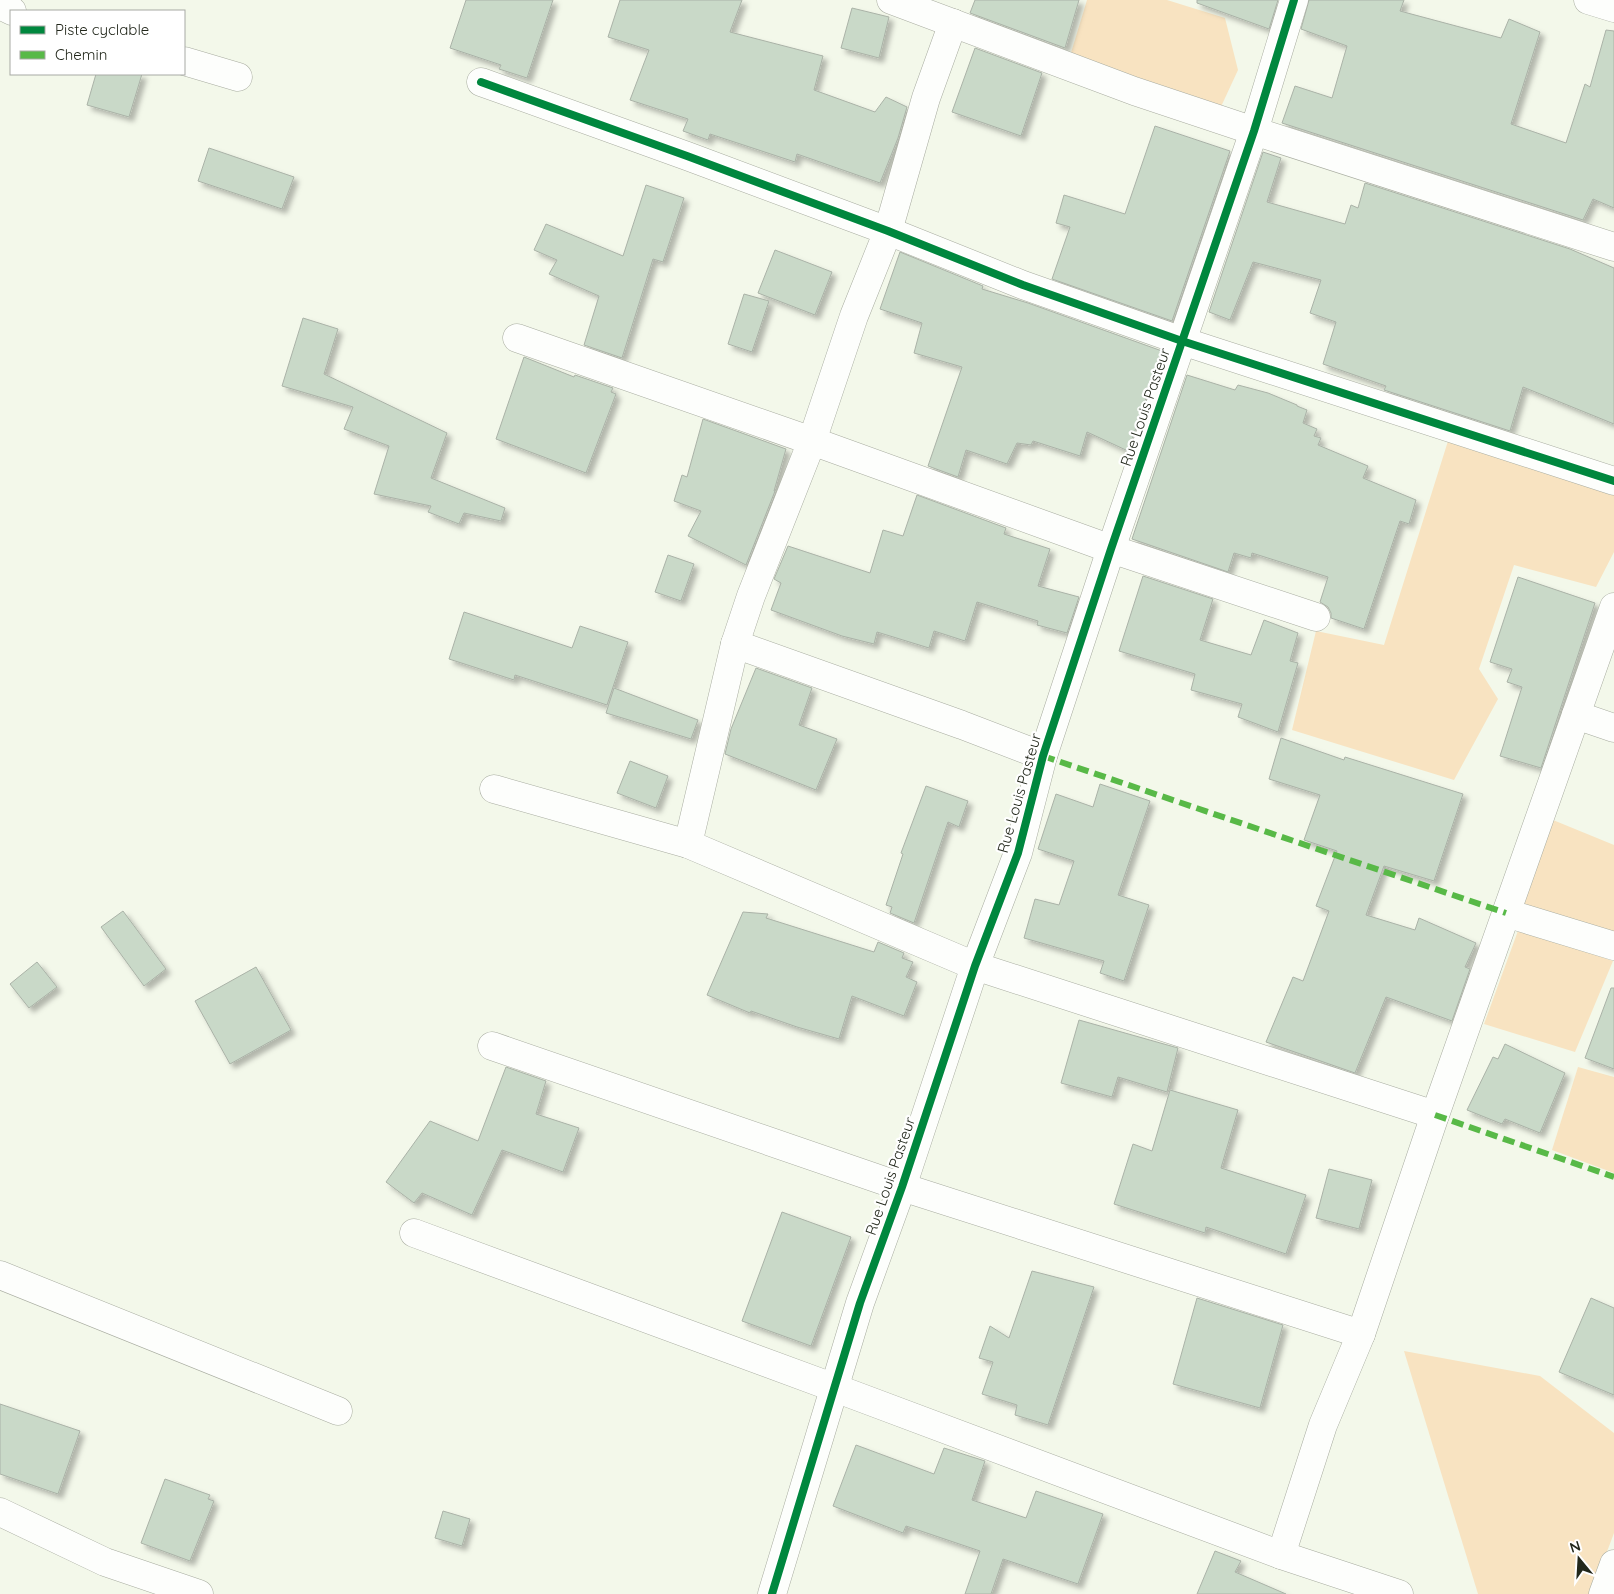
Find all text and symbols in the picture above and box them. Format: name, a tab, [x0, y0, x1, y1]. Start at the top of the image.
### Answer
legend	[10, 10, 185, 75]
text: Piste cyclable	[55, 20, 149, 39]
text: Chemin	[55, 45, 107, 64]
street label: Rue Louis Pasteur	[1116, 345, 1174, 469]
street label: Rue Louis Pasteur	[993, 731, 1045, 855]
street label: Rue Louis Pasteur	[861, 1114, 919, 1238]
north arrow	[1554, 1534, 1604, 1584]
text: N	[1567, 1536, 1583, 1557]

